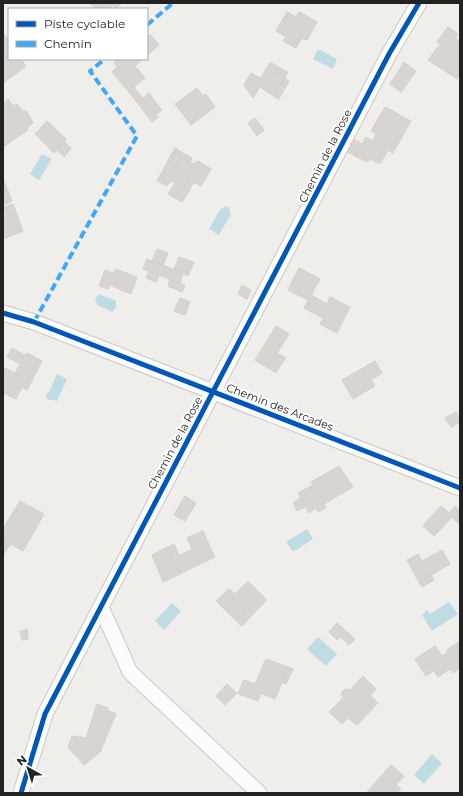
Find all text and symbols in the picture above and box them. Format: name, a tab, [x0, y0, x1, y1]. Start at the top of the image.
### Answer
legend	[8, 8, 148, 60]
text: Piste cyclable	[44, 16, 125, 31]
text: Chemin	[44, 36, 92, 51]
street label: Chemin de la Rose	[295, 107, 355, 205]
street label: Chemin des Arcades	[225, 380, 336, 434]
street label: Chemin de la Rose	[145, 394, 206, 492]
north arrow	[8, 748, 48, 788]
text: N	[14, 752, 30, 768]

